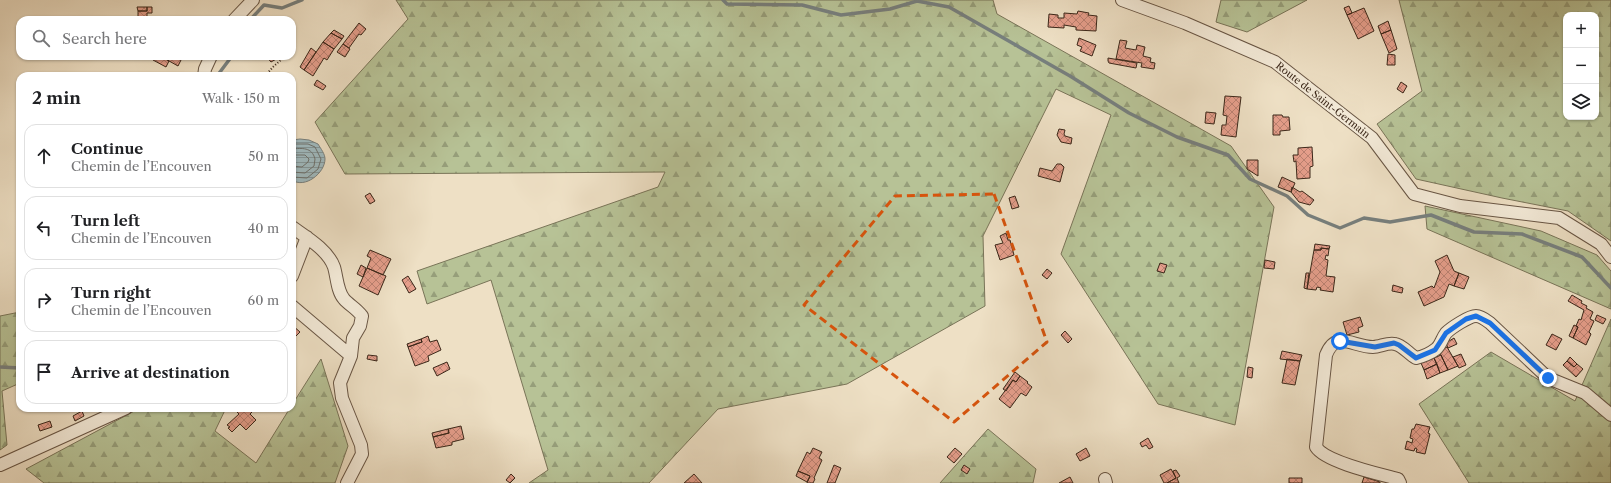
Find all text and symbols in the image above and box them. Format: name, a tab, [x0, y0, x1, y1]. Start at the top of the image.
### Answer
map controls	[1563, 12, 1599, 120]
button: +	[1563, 12, 1599, 48]
search box	[16, 16, 296, 60]
icon: search	[30, 27, 52, 49]
text: Search here	[62, 29, 147, 48]
button: −	[1563, 48, 1599, 84]
street label: Route de Saint-Germain	[1273, 59, 1373, 141]
button: layers	[1563, 84, 1599, 120]
text: 2 min	[32, 88, 81, 108]
text: Walk · 150 m	[202, 90, 280, 106]
text: Continue	[71, 139, 143, 158]
icon: ahead	[33, 145, 55, 167]
text: 50 m	[248, 148, 279, 164]
text: Chemin de l’Encouven	[71, 158, 212, 174]
text: Turn left	[71, 211, 140, 230]
icon: left	[33, 217, 55, 239]
text: 40 m	[248, 220, 279, 236]
text: Chemin de l’Encouven	[71, 230, 212, 246]
text: Turn right	[71, 283, 151, 302]
icon: right	[33, 289, 55, 311]
text: 60 m	[248, 292, 279, 308]
text: Chemin de l’Encouven	[71, 302, 212, 318]
route start	[1331, 332, 1349, 350]
icon: arrive	[33, 361, 55, 383]
text: Arrive at destination	[71, 363, 230, 382]
route end	[1539, 369, 1557, 387]

